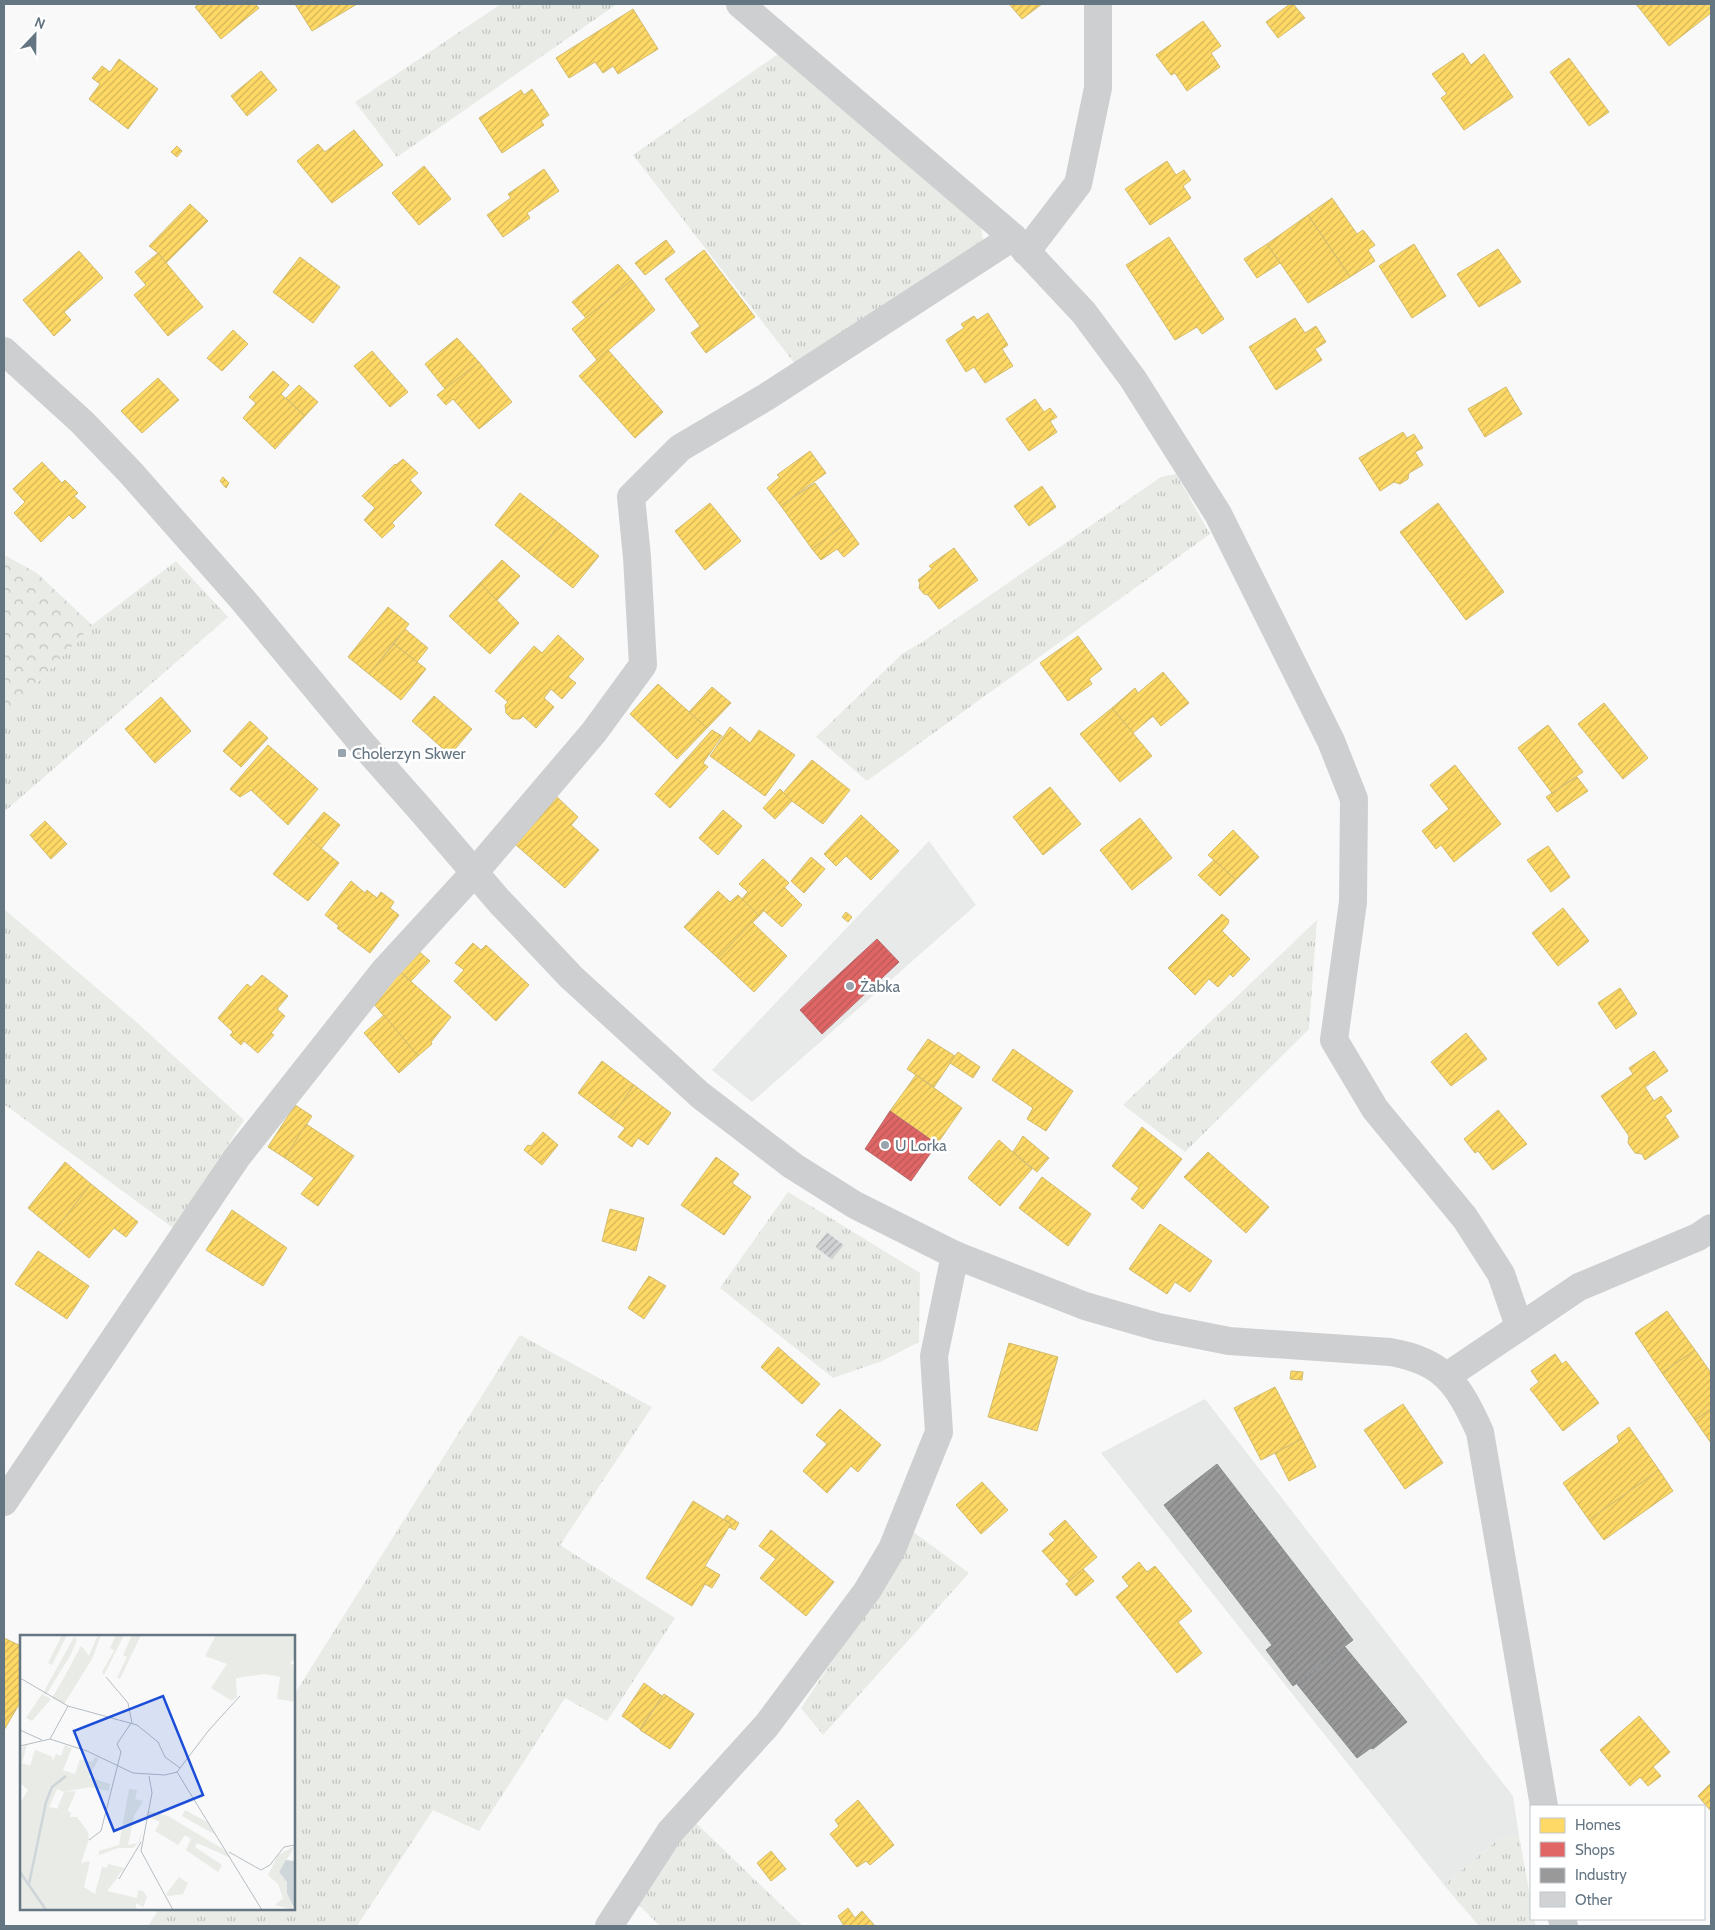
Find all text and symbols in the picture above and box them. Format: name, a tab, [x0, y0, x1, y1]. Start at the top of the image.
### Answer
north arrow	[10, 10, 60, 60]
text: N	[32, 13, 48, 33]
place label: Cholerzyn Skwer	[352, 744, 467, 763]
marker: Cholerzyn Skwer	[336, 747, 348, 759]
place label: Żabka	[860, 977, 900, 996]
marker: Żabka	[844, 980, 856, 992]
place label: U Lorka	[895, 1136, 947, 1155]
marker: U Lorka	[879, 1139, 891, 1151]
inset map	[20, 1635, 295, 1910]
legend	[1530, 1805, 1705, 1920]
text: Homes	[1575, 1816, 1621, 1834]
text: Shops	[1575, 1841, 1615, 1859]
text: Industry	[1575, 1866, 1627, 1884]
text: Other	[1575, 1891, 1612, 1909]

